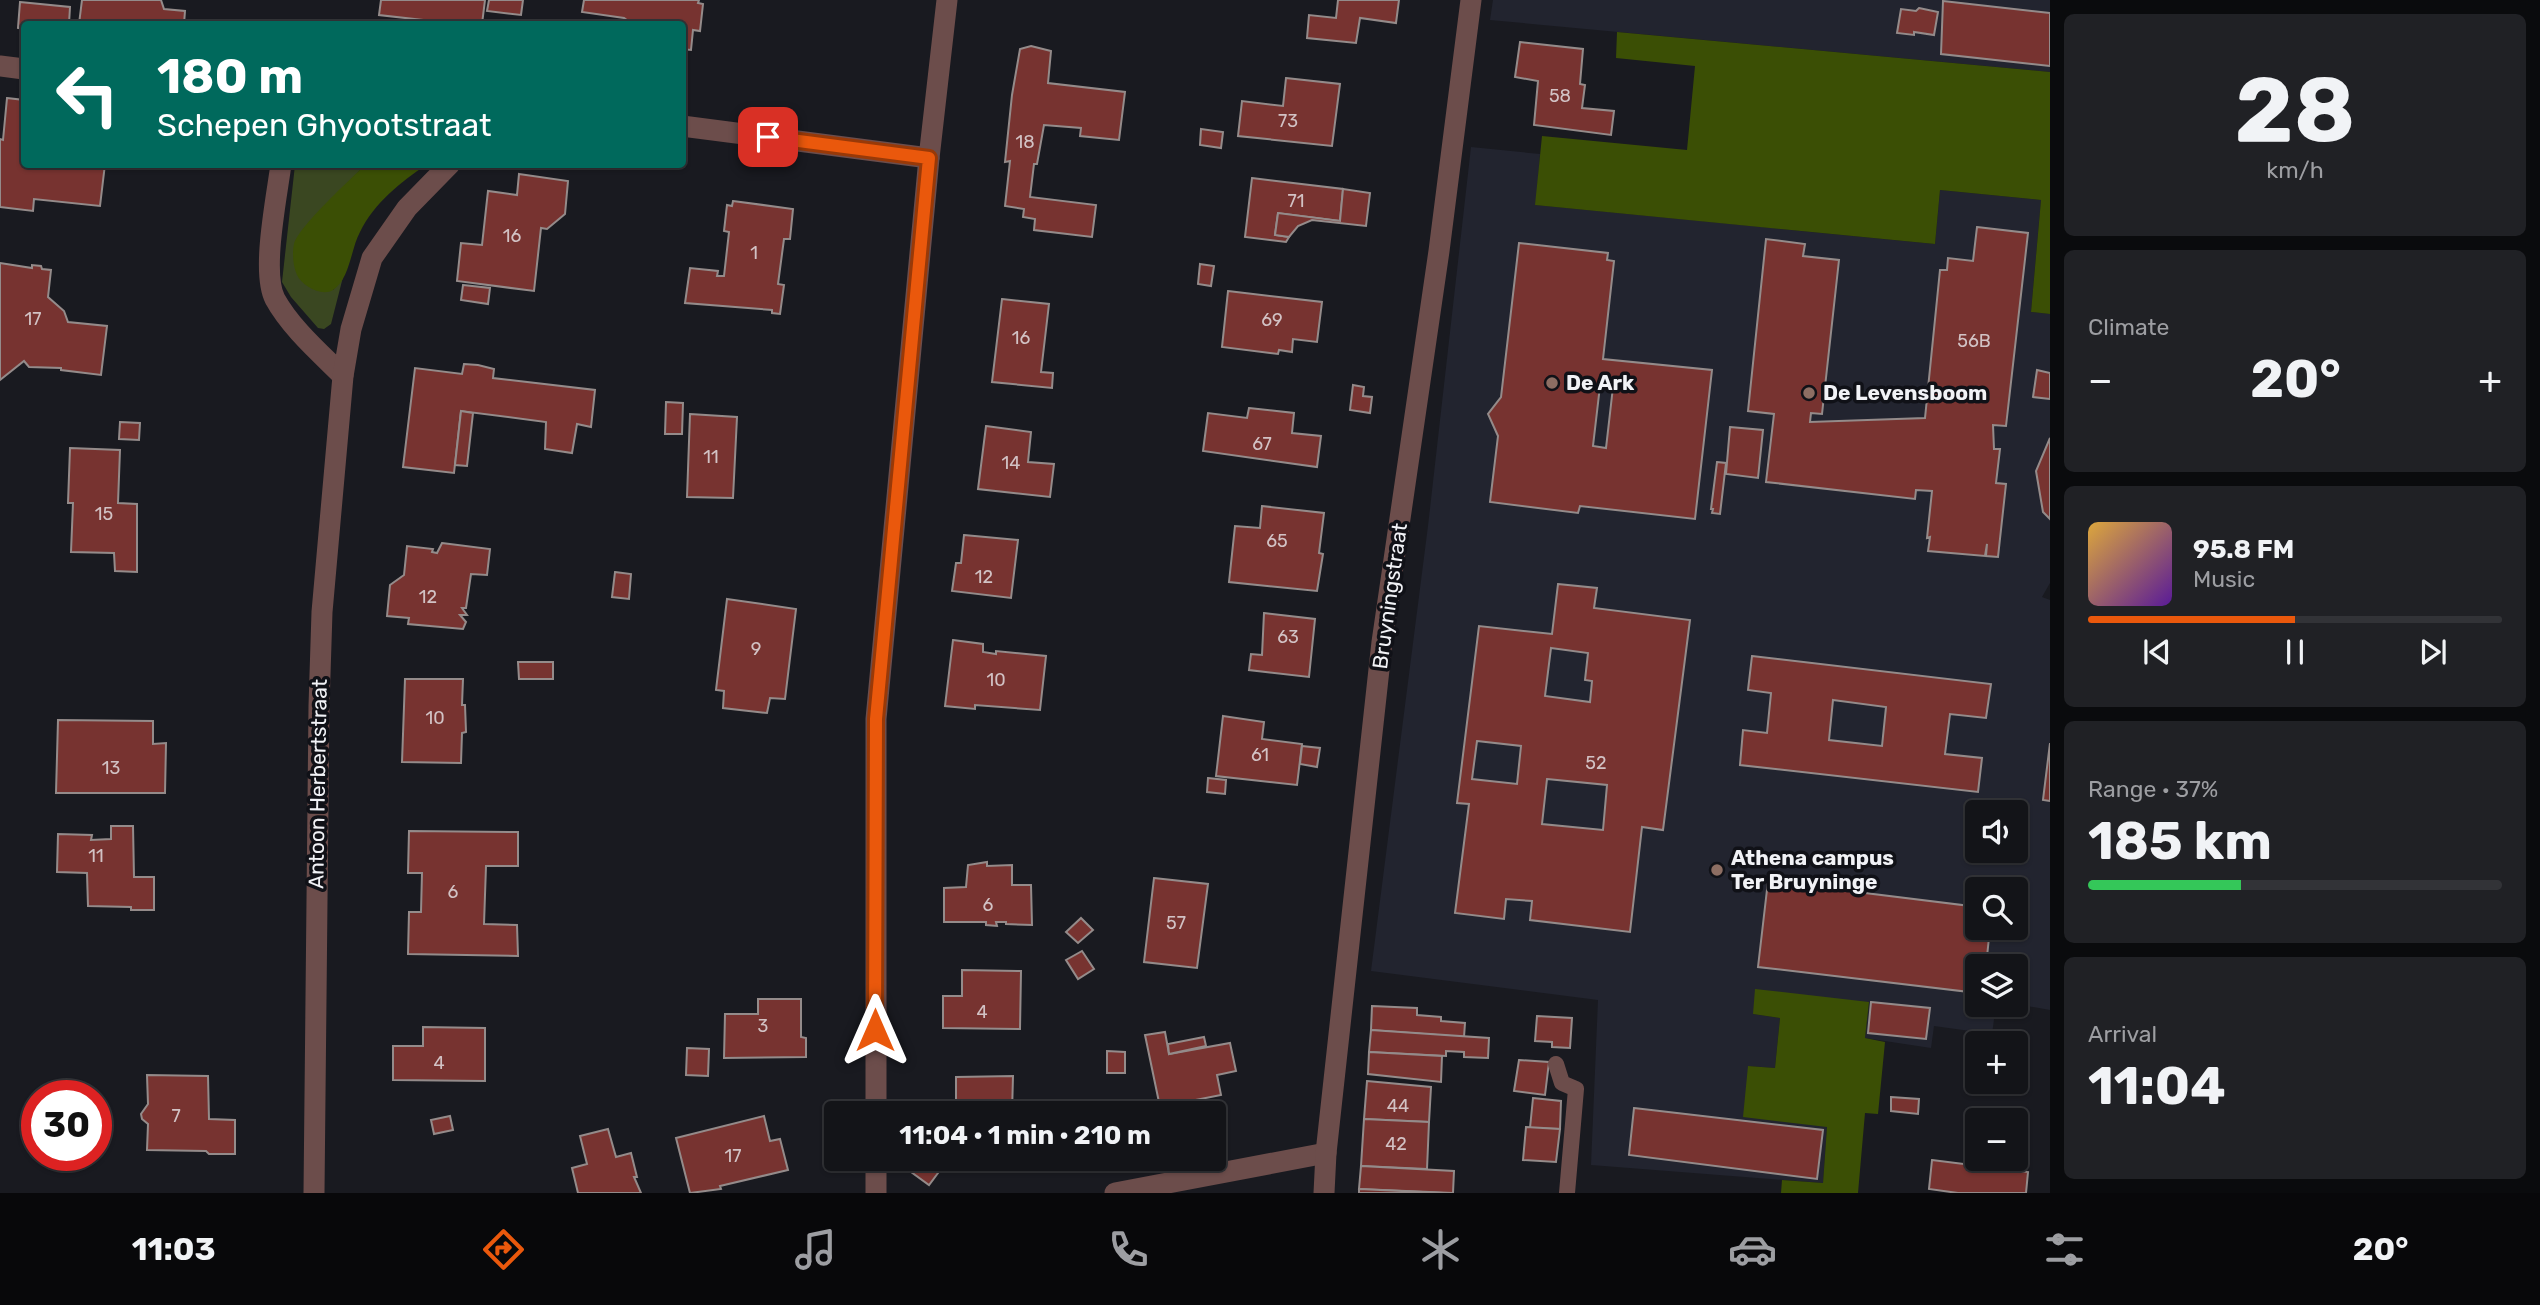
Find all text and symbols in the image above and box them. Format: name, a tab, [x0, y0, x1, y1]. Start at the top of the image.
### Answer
text: 180 m	[157, 47, 303, 105]
icon: left	[42, 49, 133, 140]
text: 28	[2235, 56, 2355, 164]
house number: 58	[1549, 85, 1571, 107]
text: Schepen Ghyootstraat	[157, 106, 492, 144]
pin	[738, 107, 798, 167]
house number: 73	[1278, 110, 1298, 132]
icon: arrive	[749, 118, 787, 156]
house number: 18	[1015, 131, 1035, 153]
text: km/h	[2266, 156, 2324, 184]
house number: 71	[1288, 190, 1304, 212]
house number: 16	[503, 225, 521, 247]
house number: 1	[750, 242, 758, 264]
house number: 17	[25, 308, 41, 330]
house number: 69	[1261, 309, 1283, 331]
text: Climate	[2088, 313, 2169, 341]
house number: 16	[1012, 327, 1030, 349]
house number: 56B	[1957, 330, 1991, 352]
text: 20°	[2250, 348, 2341, 410]
text: −	[2088, 357, 2113, 403]
text: +	[2478, 357, 2502, 403]
place label: De Ark	[1566, 370, 1635, 395]
marker: De Ark	[1544, 375, 1560, 391]
place label: De Levensboom	[1823, 380, 1987, 405]
marker: De Levensboom	[1801, 385, 1817, 401]
house number: 67	[1252, 433, 1272, 455]
house number: 11	[703, 446, 719, 468]
house number: 14	[1002, 452, 1020, 474]
house number: 15	[95, 503, 113, 525]
street label: Bruyningstraat	[1367, 521, 1412, 671]
house number: 65	[1266, 530, 1288, 552]
text: 95.8 FM	[2193, 534, 2294, 565]
text: Music	[2193, 565, 2255, 593]
house number: 12	[975, 566, 993, 588]
house number: 12	[419, 586, 437, 608]
house number: 63	[1277, 626, 1299, 648]
icon: previous	[2138, 633, 2176, 671]
icon: pause	[2276, 633, 2314, 671]
icon: next	[2414, 633, 2452, 671]
house number: 9	[751, 638, 761, 660]
house number: 10	[986, 669, 1006, 691]
street label: Antoon Herbertstraat	[303, 679, 332, 889]
house number: 10	[425, 707, 445, 729]
house number: 61	[1251, 744, 1269, 766]
house number: 52	[1585, 752, 1607, 774]
house number: 13	[102, 757, 120, 779]
text: Range · 37%	[2088, 775, 2218, 803]
map controls	[1965, 800, 2028, 1171]
button: sound	[1965, 800, 2028, 863]
text: 185 km	[2088, 810, 2272, 872]
house number: 11	[88, 845, 104, 867]
place label: Athena campus Ter Bruyninge	[1731, 845, 1894, 894]
marker: Athena campus Ter Bruyninge	[1709, 862, 1725, 878]
button: search	[1965, 877, 2028, 940]
house number: 6	[448, 881, 459, 903]
house number: 6	[983, 894, 994, 916]
house number: 57	[1166, 912, 1186, 934]
button: layers	[1965, 954, 2028, 1017]
position arrow	[838, 993, 912, 1067]
house number: 4	[976, 1001, 988, 1023]
house number: 3	[758, 1015, 768, 1037]
text: Arrival	[2088, 1020, 2157, 1048]
button: +	[1965, 1031, 2028, 1094]
house number: 4	[433, 1052, 445, 1074]
text: 11:04	[2088, 1055, 2226, 1117]
speed limit sign: 30	[21, 1080, 112, 1171]
house number: 44	[1387, 1095, 1409, 1117]
house number: 7	[171, 1105, 181, 1127]
button: −	[1965, 1108, 2028, 1171]
text: 11:04 · 1 min · 210 m	[899, 1120, 1151, 1151]
house number: 42	[1385, 1133, 1407, 1155]
house number: 17	[725, 1145, 741, 1167]
icon: directions	[479, 1225, 528, 1274]
icon: music	[791, 1225, 840, 1274]
icon: phone	[1104, 1225, 1153, 1274]
icon: climate	[1416, 1225, 1465, 1274]
icon: car	[1728, 1225, 1777, 1274]
icon: filters	[2040, 1225, 2089, 1274]
text: 11:03	[132, 1230, 216, 1268]
text: 20°	[2353, 1230, 2408, 1268]

